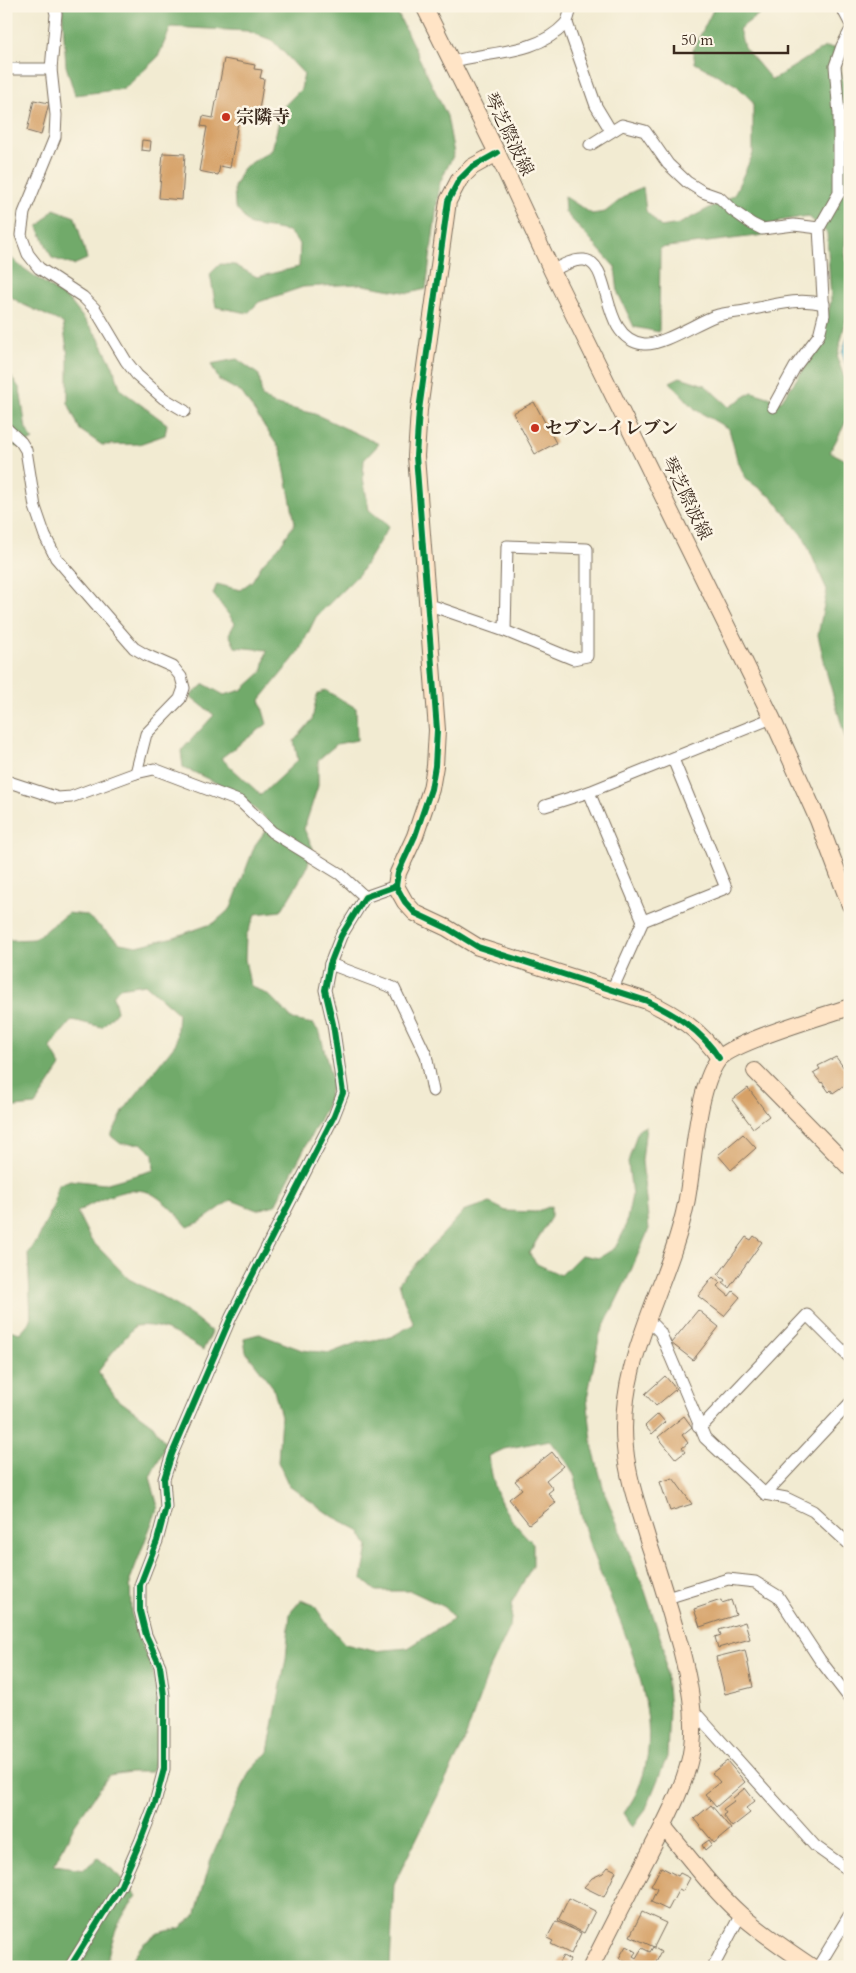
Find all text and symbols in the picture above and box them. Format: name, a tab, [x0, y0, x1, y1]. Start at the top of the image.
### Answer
scale bar	[674, 22, 787, 54]
text: 50 m	[681, 30, 713, 50]
street label: 琴芝際波線	[478, 88, 540, 180]
place label: 宗隣寺	[236, 105, 290, 130]
marker: 宗隣寺	[220, 111, 232, 123]
place label: セブン-イレブン	[545, 416, 678, 441]
marker: セブン-イレブン	[529, 422, 541, 434]
street label: 琴芝際波線	[656, 452, 718, 544]

